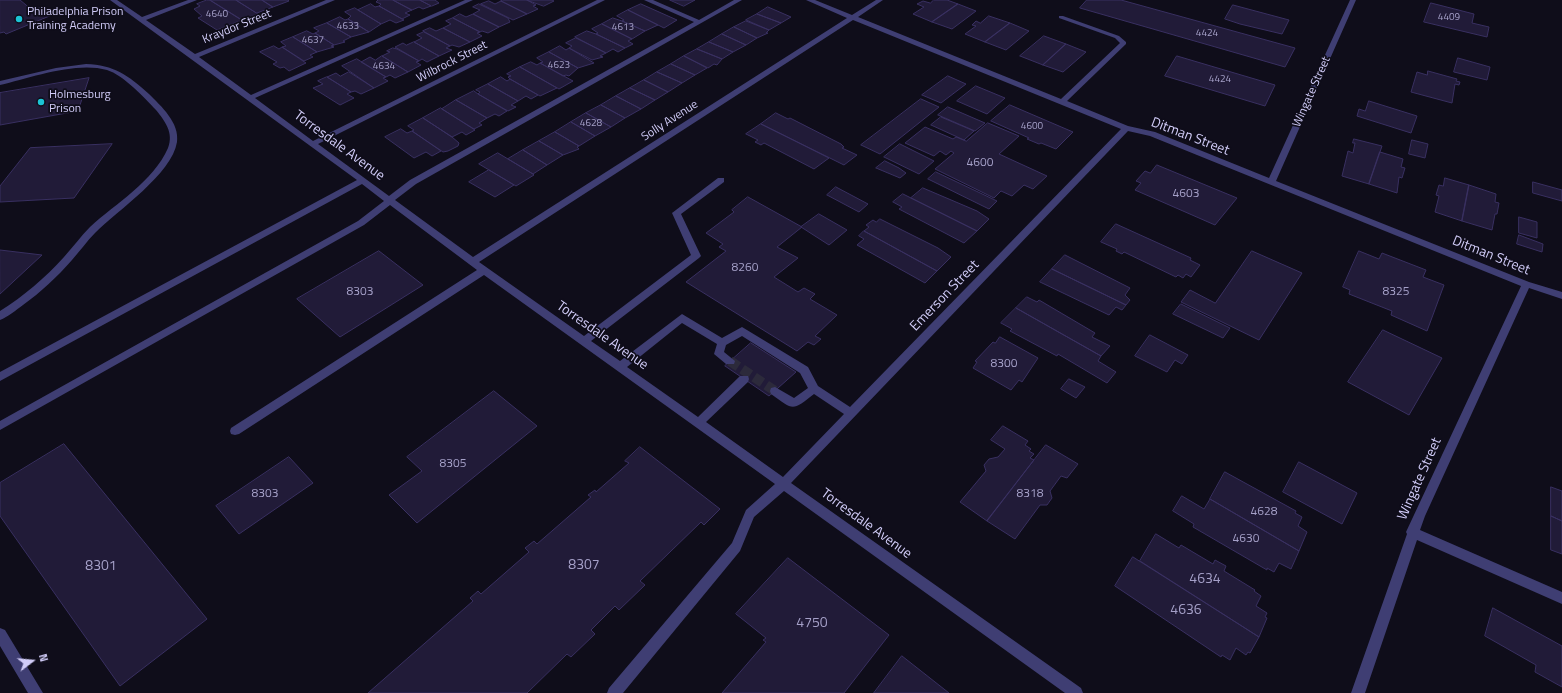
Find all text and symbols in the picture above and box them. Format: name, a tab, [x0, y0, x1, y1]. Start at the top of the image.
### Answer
place label: Philadelphia Prison Training Academy	[27, 5, 123, 33]
street label: Kraydor Street	[200, 7, 274, 47]
house number: 4640	[206, 9, 228, 21]
house number: 4409	[1438, 12, 1460, 24]
marker: Philadelphia Prison Training Academy	[14, 14, 24, 24]
house number: 4633	[337, 21, 359, 33]
house number: 4613	[612, 22, 634, 34]
house number: 4424	[1196, 28, 1218, 40]
house number: 4637	[302, 35, 324, 47]
street label: Wilbrock Street	[414, 38, 490, 86]
street label: Wingate Street	[1290, 54, 1334, 130]
house number: 4623	[548, 60, 570, 72]
house number: 4634	[373, 61, 395, 73]
house number: 4424	[1209, 74, 1231, 86]
place label: Holmesburg Prison	[49, 88, 111, 116]
marker: Holmesburg Prison	[36, 97, 46, 107]
street label: Solly Avenue	[639, 97, 701, 145]
street label: Torresdale Avenue	[290, 107, 388, 185]
street label: Ditman Street	[1149, 114, 1231, 160]
house number: 4628	[580, 118, 602, 130]
house number: 4600	[1021, 121, 1043, 133]
house number: 4600	[967, 156, 993, 170]
house number: 4603	[1173, 187, 1199, 201]
street label: Ditman Street	[1450, 233, 1532, 279]
street label: Emerson Street	[907, 257, 983, 335]
house number: 8260	[732, 261, 758, 275]
house number: 8303	[347, 285, 373, 299]
house number: 8325	[1383, 285, 1409, 299]
street label: Torresdale Avenue	[553, 298, 651, 374]
house number: 8300	[991, 357, 1017, 371]
street label: Wingate Street	[1394, 435, 1446, 523]
house number: 8305	[440, 457, 466, 471]
street label: Torresdale Avenue	[817, 485, 915, 563]
house number: 8303	[252, 487, 278, 501]
house number: 8318	[1017, 487, 1043, 501]
house number: 4628	[1251, 505, 1277, 519]
house number: 4630	[1233, 532, 1259, 546]
house number: 8307	[568, 558, 600, 574]
house number: 8301	[85, 559, 117, 575]
house number: 4634	[1189, 572, 1221, 588]
house number: 4636	[1170, 603, 1202, 619]
house number: 4750	[796, 616, 828, 632]
north arrow	[12, 641, 52, 681]
text: N	[35, 652, 52, 664]

